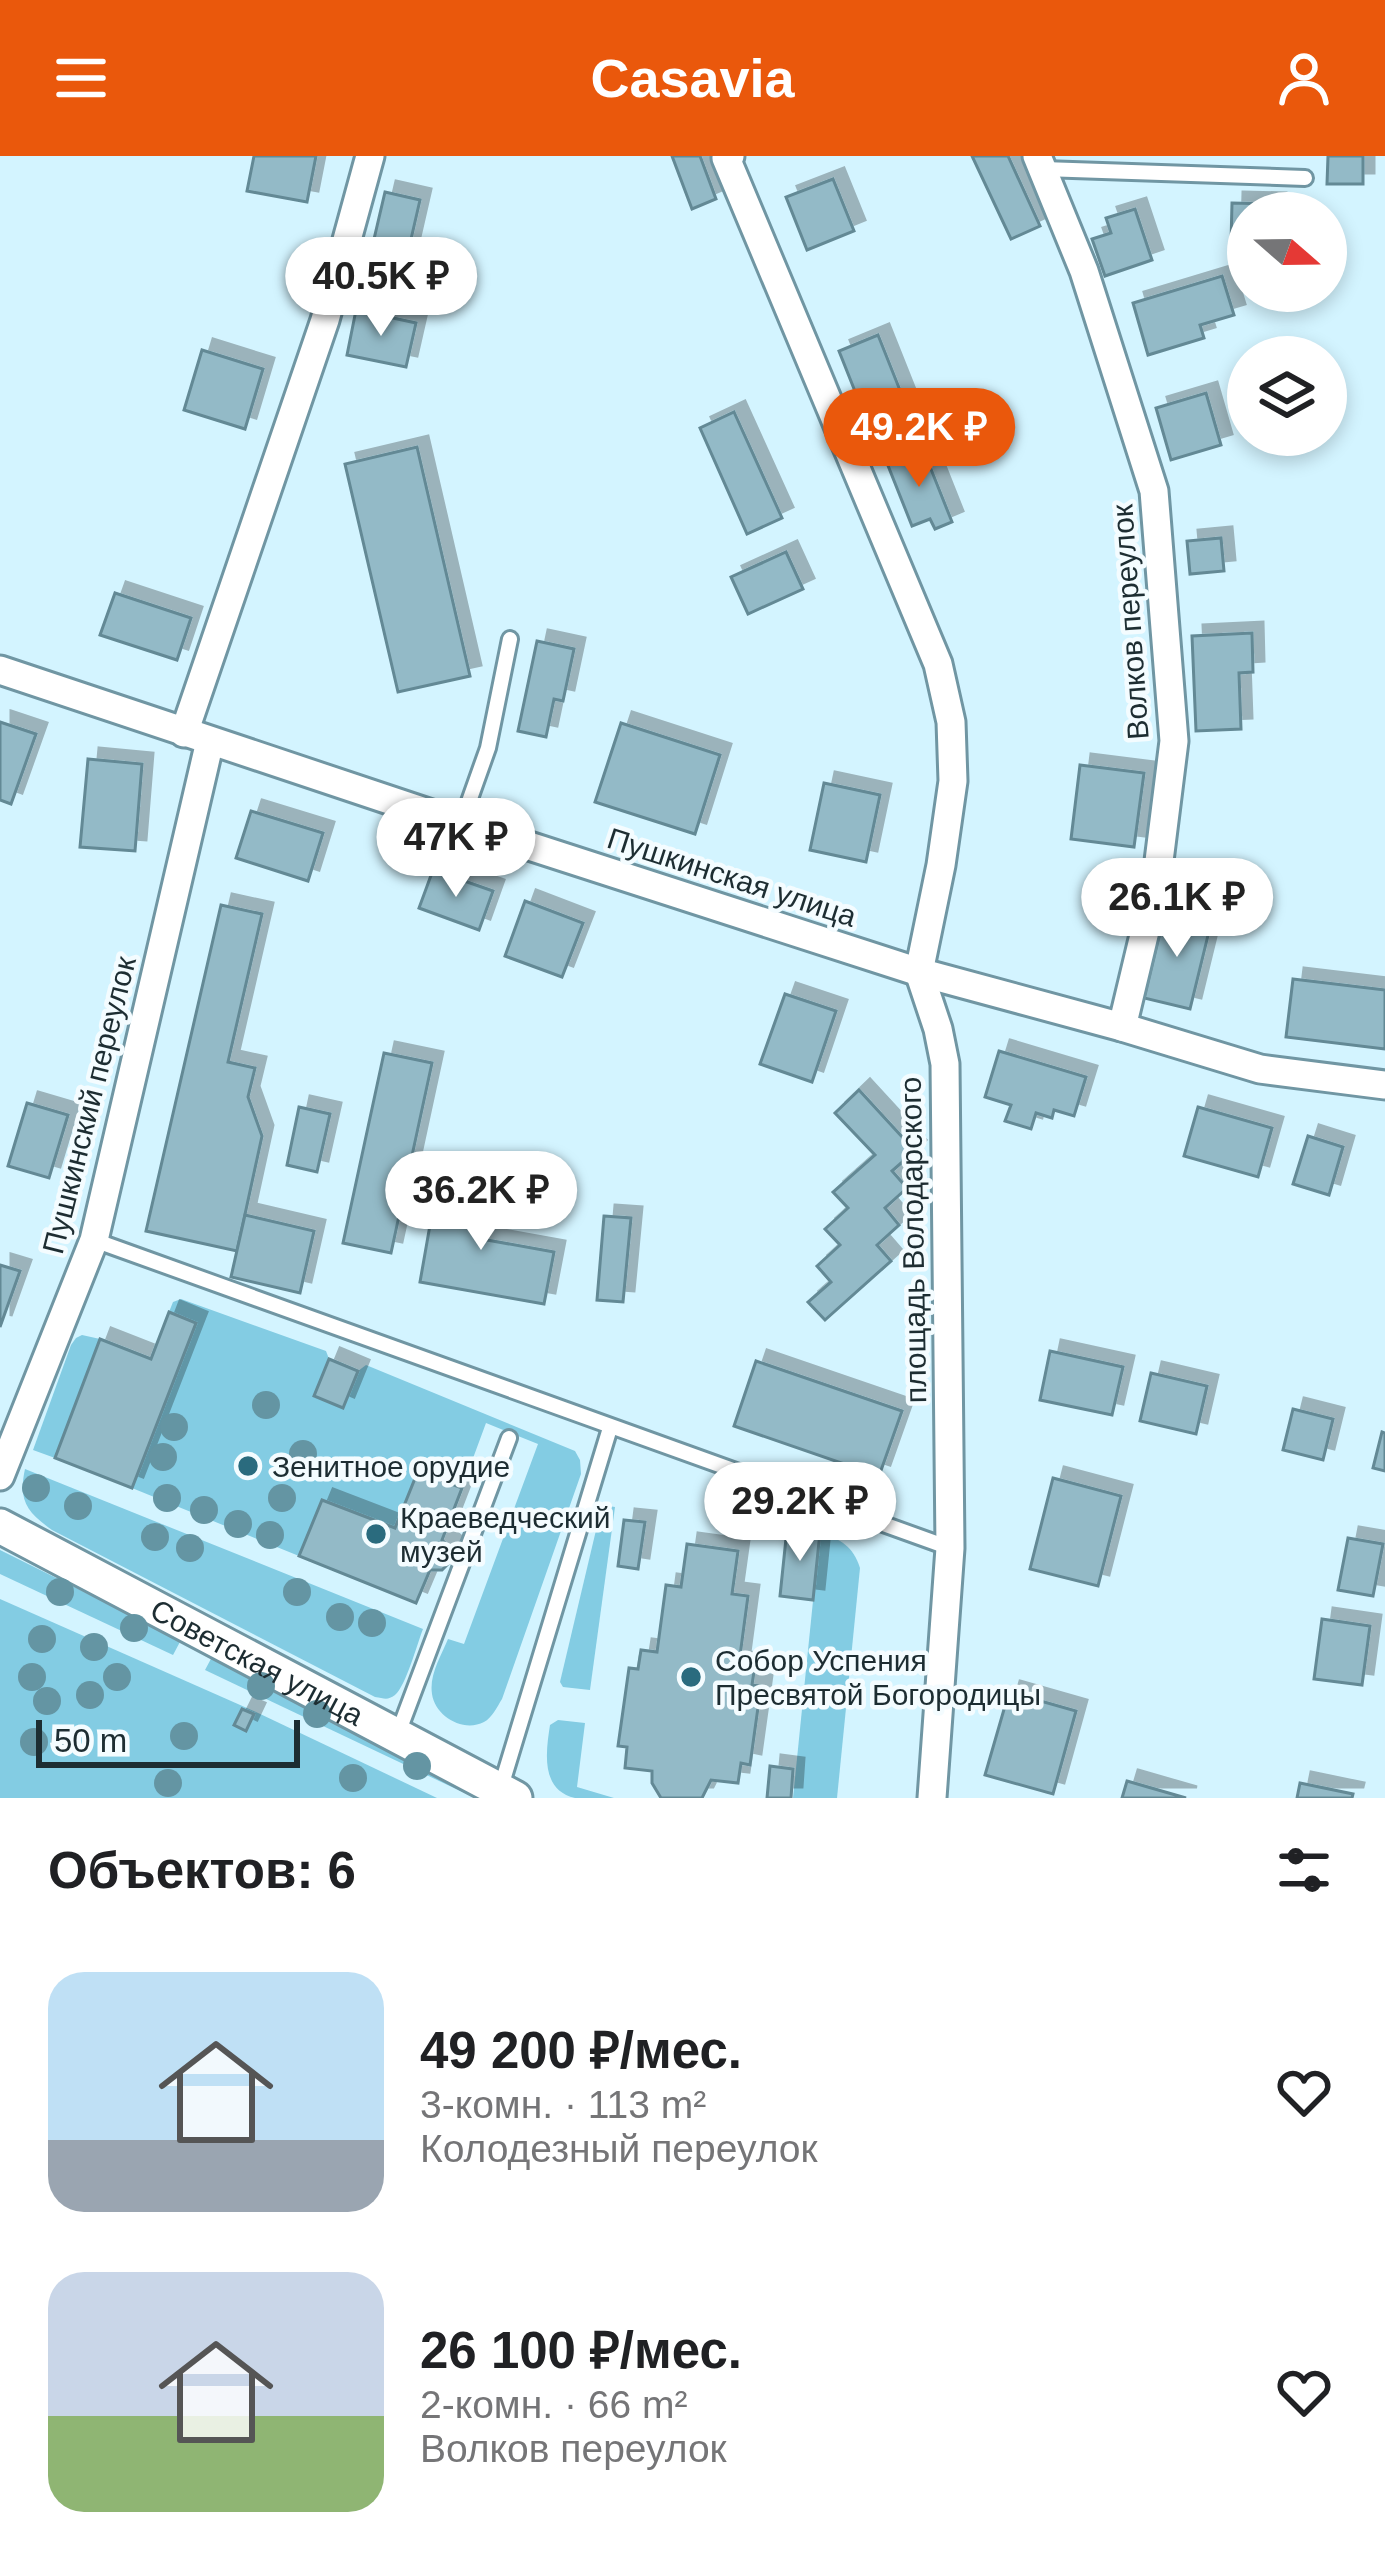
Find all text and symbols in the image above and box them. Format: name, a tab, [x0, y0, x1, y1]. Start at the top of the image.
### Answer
icon: menu	[48, 45, 114, 111]
icon: person	[1271, 45, 1337, 111]
text: Casavia	[590, 48, 795, 108]
north arrow	[1227, 192, 1347, 312]
map controls	[1227, 192, 1347, 456]
pin: 40.5K ₽	[270, 237, 492, 339]
text: 40.5K ₽	[312, 254, 450, 297]
button: layers	[1227, 336, 1347, 456]
pin: 49.2K ₽	[808, 388, 1030, 490]
text: 49.2K ₽	[850, 405, 988, 448]
street label: Волков переулок	[1105, 502, 1155, 741]
pin: 47K ₽	[372, 798, 540, 900]
text: 47K ₽	[403, 815, 509, 858]
street label: Пушкинская улица	[603, 821, 861, 933]
pin: 26.1K ₽	[1066, 858, 1288, 960]
text: 26.1K ₽	[1108, 875, 1246, 918]
street label: Пушкинский переулок	[36, 952, 142, 1257]
street label: площадь Володарского	[894, 1076, 932, 1404]
pin: 36.2K ₽	[370, 1151, 592, 1253]
text: 36.2K ₽	[412, 1168, 550, 1211]
place label: Зенитное орудие	[272, 1450, 510, 1483]
marker: Зенитное орудие	[235, 1453, 261, 1479]
pin: 29.2K ₽	[689, 1462, 911, 1564]
text: 29.2K ₽	[731, 1479, 869, 1522]
place label: Краеведческий музей	[400, 1501, 611, 1568]
marker: Краеведческий музей	[363, 1521, 389, 1547]
street label: Советская улица	[145, 1592, 369, 1732]
place label: Собор Успения Пресвятой Богородицы	[715, 1644, 1041, 1711]
marker: Собор Успения Пресвятой Богородицы	[678, 1664, 704, 1690]
scale bar	[36, 1714, 300, 1767]
text: 50 m	[54, 1722, 127, 1759]
icon: filters	[1271, 1837, 1337, 1903]
text: Объектов: 6	[48, 1842, 356, 1899]
icon: home	[144, 2020, 288, 2164]
text: 49 200 ₽/мес.	[420, 2022, 742, 2079]
icon: heart	[1271, 2059, 1337, 2125]
text: 3-комн. · 113 m²	[420, 2083, 706, 2126]
text: Колодезный переулок	[420, 2127, 818, 2170]
icon: home	[144, 2320, 288, 2464]
text: 26 100 ₽/мес.	[420, 2322, 742, 2379]
icon: heart	[1271, 2359, 1337, 2425]
text: 2-комн. · 66 m²	[420, 2383, 687, 2426]
text: Волков переулок	[420, 2427, 727, 2470]

